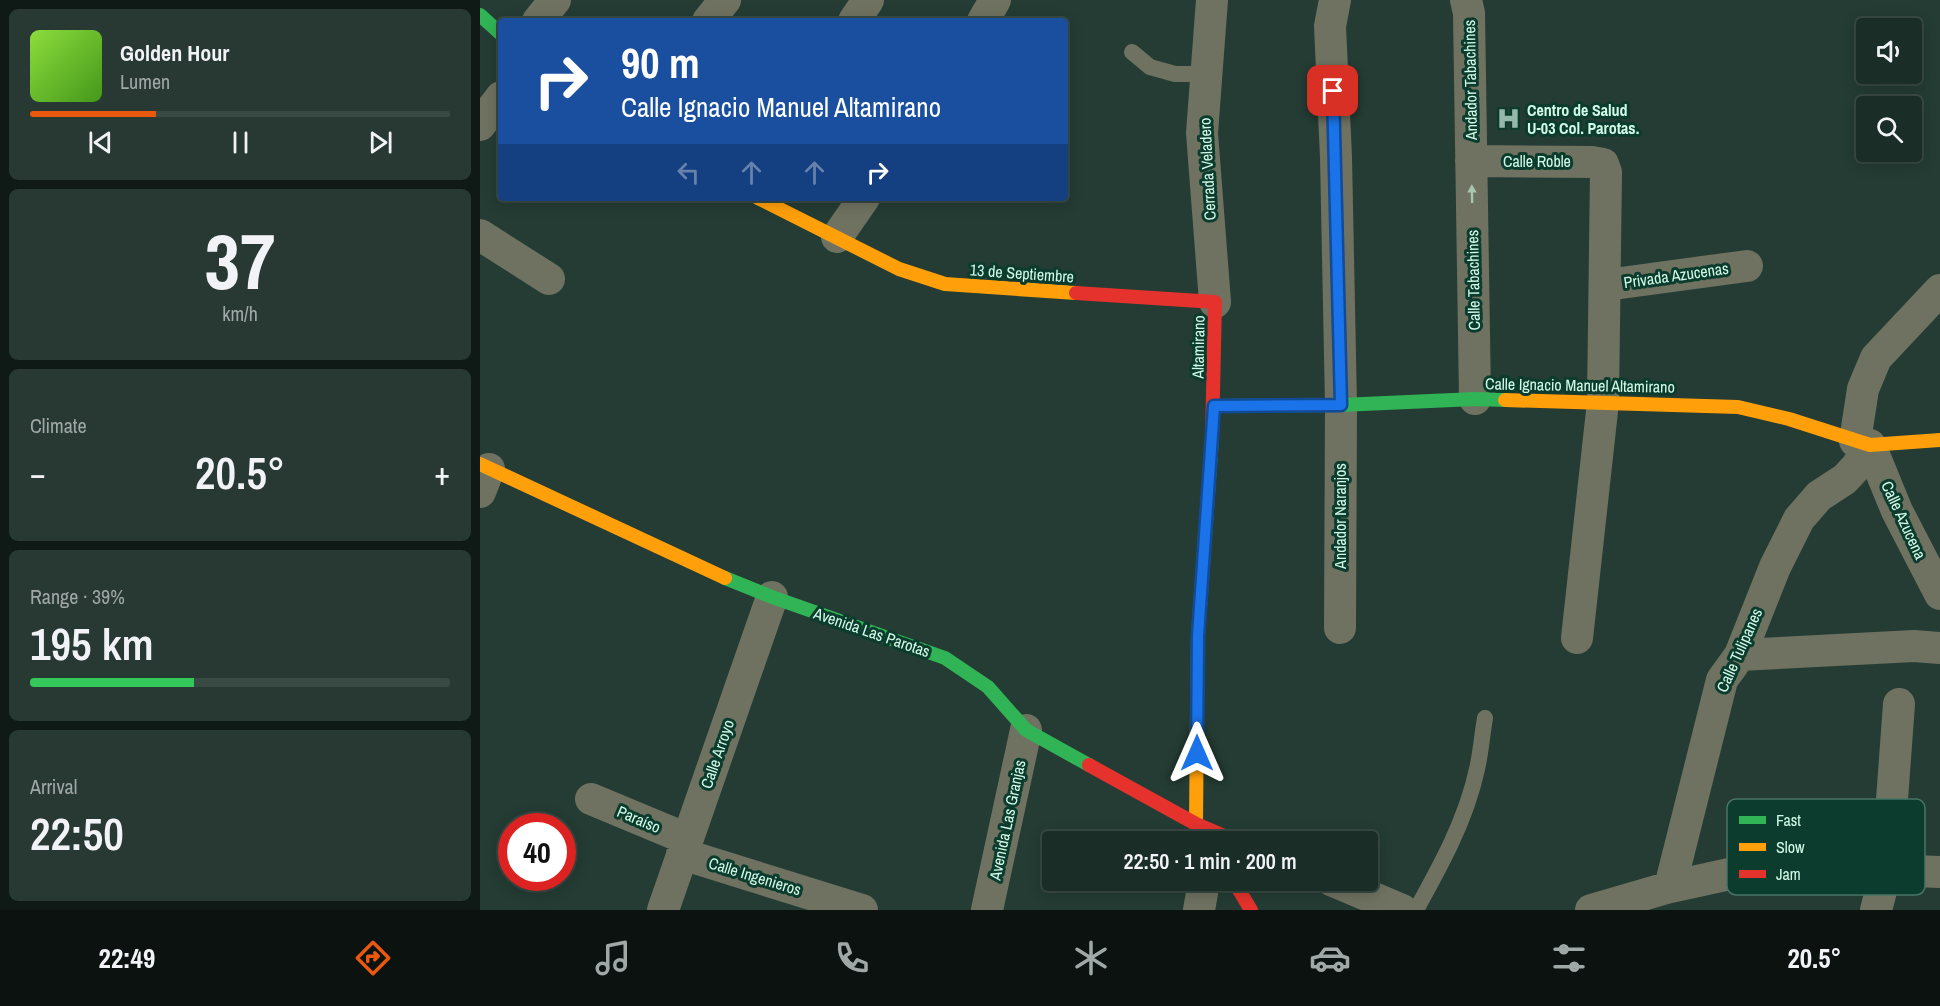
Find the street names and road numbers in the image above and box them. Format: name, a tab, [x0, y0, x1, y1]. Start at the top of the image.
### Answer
street label: Andador Tabachines	[1458, 20, 1482, 141]
street label: Cerrada Veladero	[1193, 117, 1221, 221]
street label: Calle Roble	[1503, 150, 1571, 172]
street label: Calle Tabachines	[1461, 229, 1485, 331]
street label: Privada Azucenas	[1622, 257, 1730, 293]
street label: 13 de Septiembre	[969, 258, 1075, 288]
street label: Altamirano	[1186, 315, 1210, 380]
street label: Calle Ignacio Manuel Altamirano	[1485, 372, 1675, 398]
street label: Andador Naranjos	[1329, 463, 1351, 570]
street label: Calle Azucena	[1876, 477, 1932, 563]
street label: Avenida Las Parotas	[810, 601, 933, 662]
street label: Calle Tulipanes	[1711, 605, 1767, 695]
street label: Calle Arroyo	[695, 717, 739, 791]
street label: Avenida Las Granjas	[983, 758, 1030, 883]
street label: Paraíso	[614, 800, 664, 838]
street label: Calle Ingenieros	[706, 852, 804, 900]

